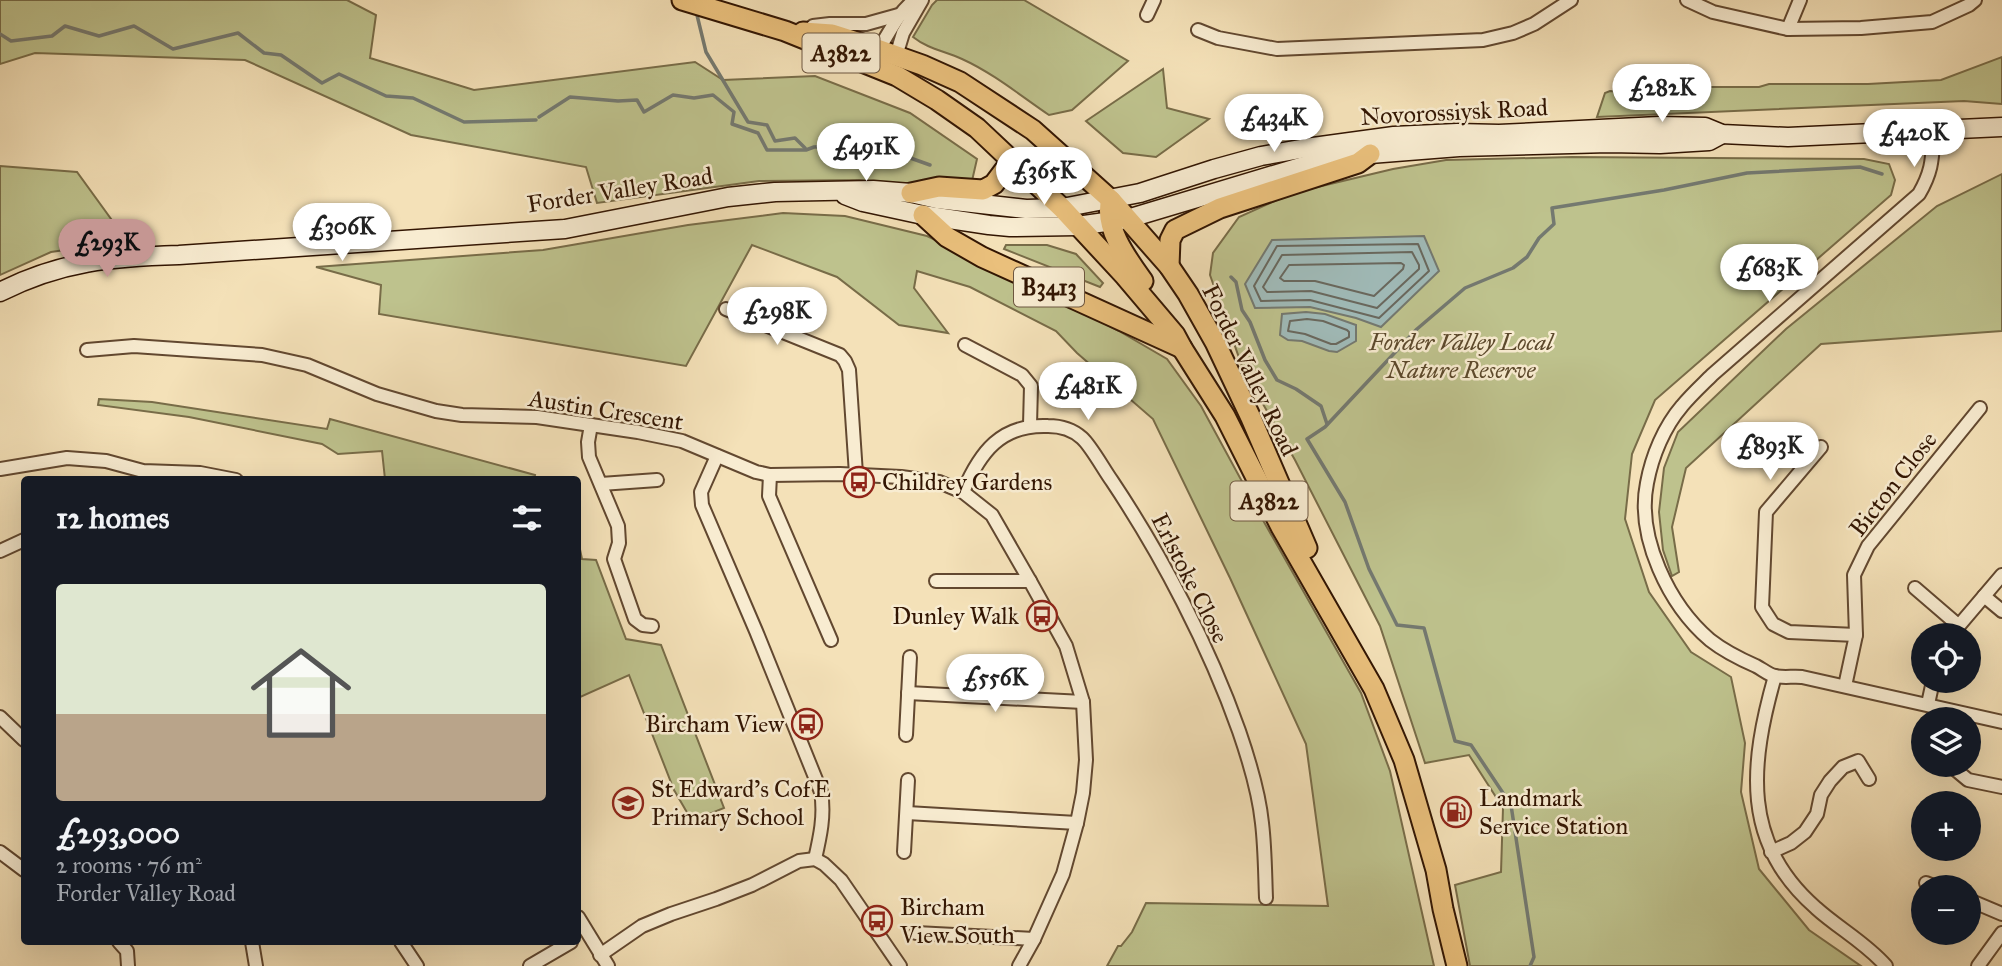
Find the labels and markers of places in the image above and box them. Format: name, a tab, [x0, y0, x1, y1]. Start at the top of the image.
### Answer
pin: £282K	[1613, 64, 1711, 124]
pin: £434K	[1225, 94, 1323, 154]
pin: £420K	[1865, 110, 1963, 169]
pin: £491K	[817, 124, 915, 183]
pin: £365K	[995, 148, 1093, 207]
pin: £306K	[293, 204, 391, 263]
pin: £293K	[58, 219, 156, 279]
pin: £683K	[1720, 244, 1818, 304]
pin: £298K	[728, 288, 826, 347]
pin: £481K	[1039, 362, 1137, 422]
pin: £893K	[1721, 422, 1819, 482]
bus stop icon: Childrey Gardens	[842, 465, 876, 499]
place label: Childrey Gardens	[882, 467, 1052, 497]
bus stop icon: Dunley Walk	[1025, 599, 1059, 633]
place label: Dunley Walk	[892, 601, 1020, 631]
pin: £556K	[946, 654, 1044, 714]
bus stop icon: Bircham View	[790, 707, 824, 741]
place label: Bircham View	[645, 709, 785, 739]
place label: St Edward's CofE Primary School	[651, 774, 831, 832]
place label: Landmark Service Station	[1479, 783, 1628, 841]
school or university icon: St Edward's CofE Primary School	[611, 786, 645, 820]
fuel station icon: Landmark Service Station	[1439, 795, 1473, 829]
place label: Bircham View South	[899, 892, 1015, 950]
bus stop icon: Bircham View South	[860, 904, 894, 938]

